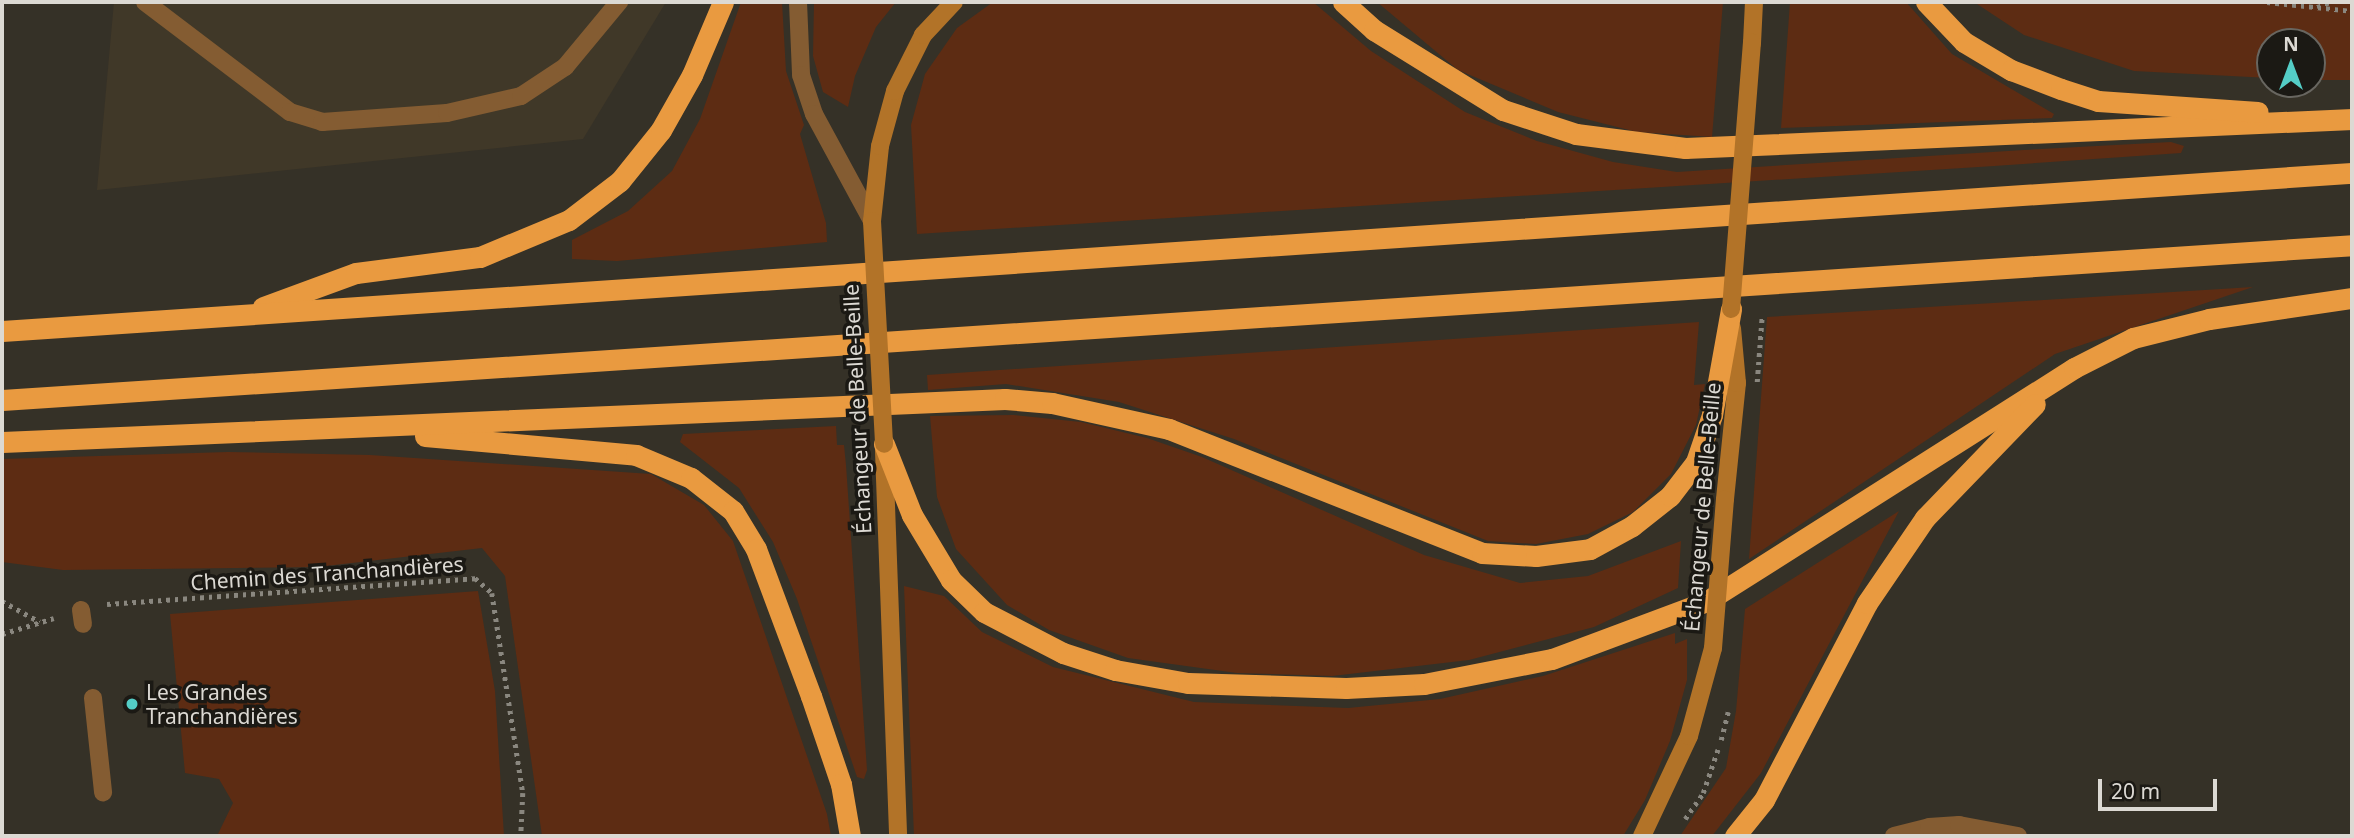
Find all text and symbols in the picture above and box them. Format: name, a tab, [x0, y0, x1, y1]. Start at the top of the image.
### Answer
north arrow	[2256, 28, 2326, 98]
text: N	[2283, 31, 2299, 57]
street label: Échangeur de Belle-Beille	[838, 283, 876, 535]
street label: Échangeur de Belle-Beille	[1679, 381, 1725, 633]
street label: Chemin des Tranchandières	[190, 551, 464, 595]
place label: Les Grandes Tranchandières	[146, 679, 298, 729]
marker: Les Grandes Tranchandières	[124, 696, 140, 712]
scale bar	[2102, 764, 2221, 808]
text: 20 m	[2111, 777, 2160, 805]

